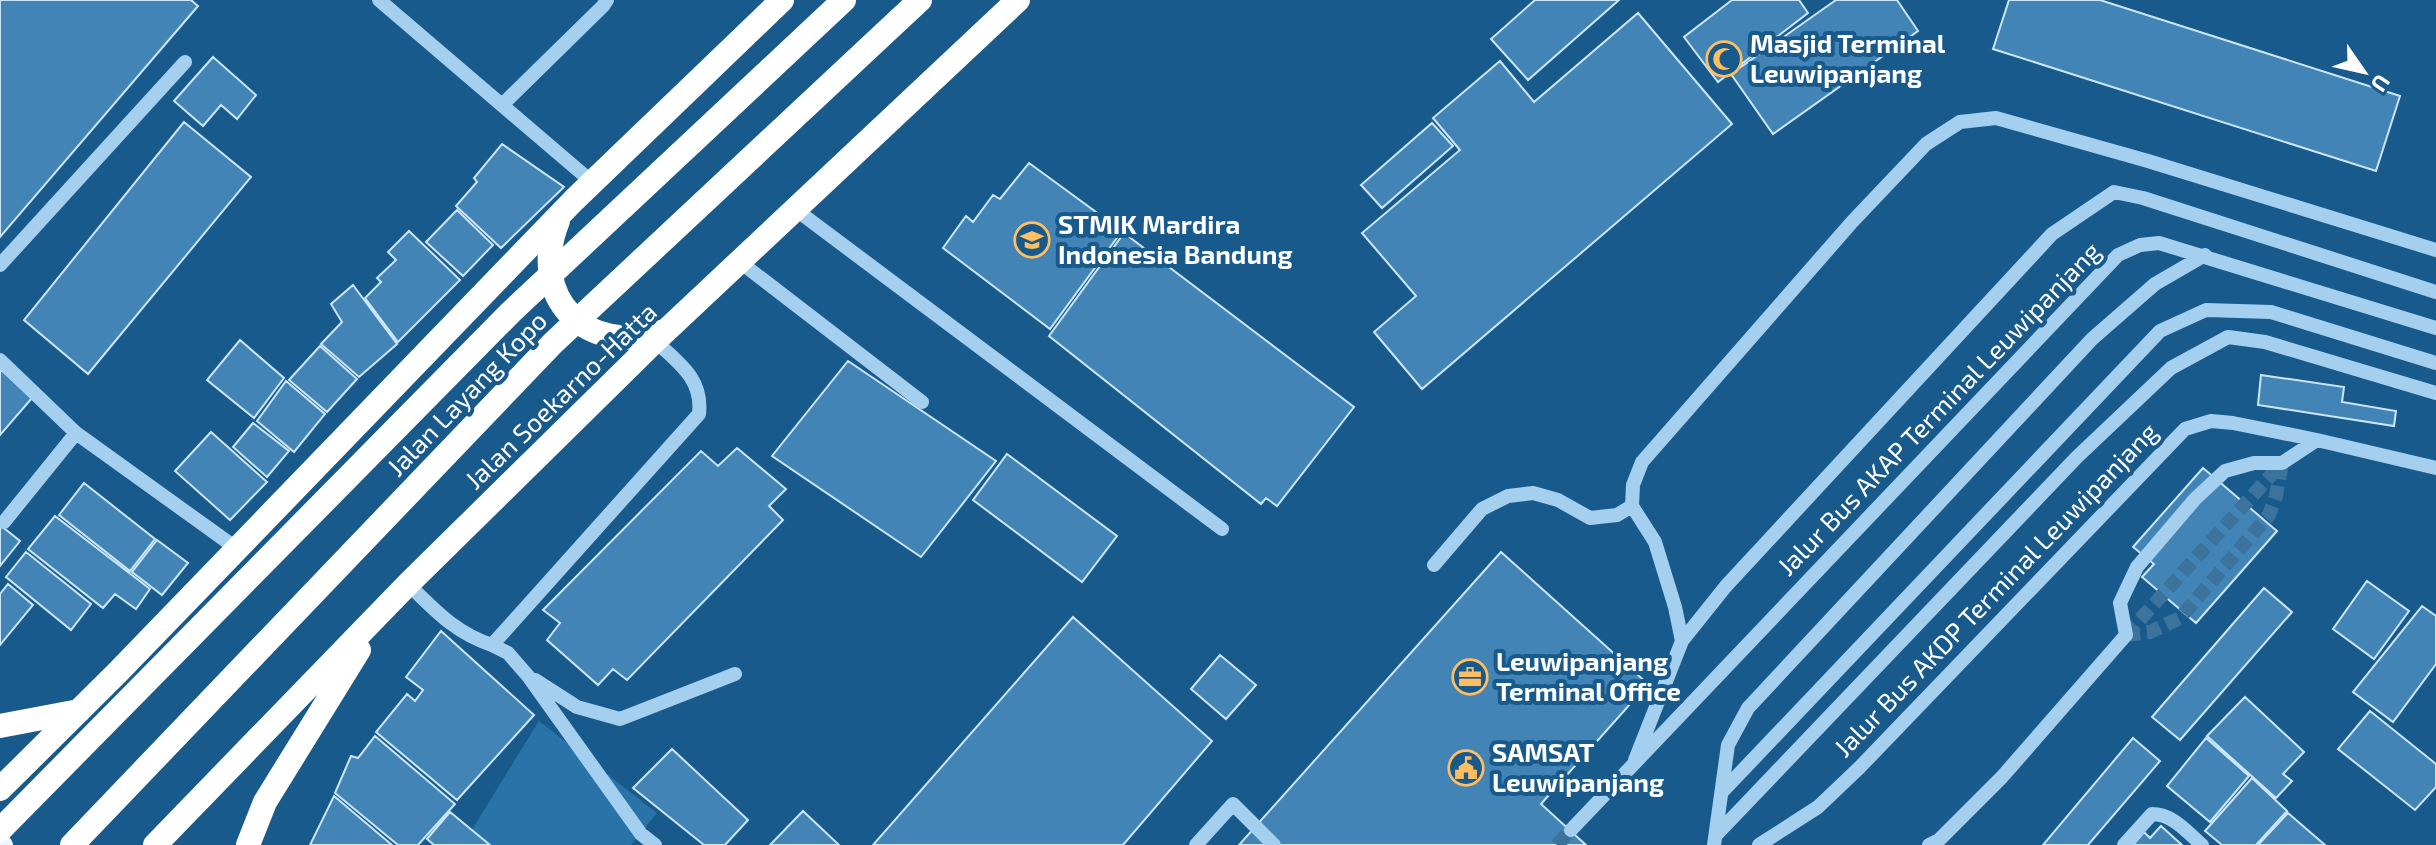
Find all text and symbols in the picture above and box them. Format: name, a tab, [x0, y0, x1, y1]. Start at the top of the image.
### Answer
place label: Masjid Terminal Leuwipanjang	[1750, 27, 1946, 88]
north arrow	[2324, 32, 2404, 112]
mosque icon: Masjid Terminal Leuwipanjang	[1705, 40, 1743, 78]
text: U	[2366, 70, 2396, 97]
place label: STMIK Mardira Indonesia Bandung	[1058, 208, 1293, 269]
school or university icon: STMIK Mardira Indonesia Bandung	[1013, 221, 1051, 259]
street label: Jalur Bus AKAP Terminal Leuwipanjang	[1770, 235, 2106, 581]
street label: Jalan Soekarno-Hatta	[458, 295, 662, 494]
street label: Jalan Layang Kopo	[380, 304, 552, 482]
street label: Jalur Bus AKDP Terminal Leuwipanjang	[1827, 415, 2163, 762]
place label: Leuwipanjang Terminal Office	[1496, 645, 1681, 706]
office icon: Leuwipanjang Terminal Office	[1451, 658, 1489, 696]
place label: SAMSAT Leuwipanjang	[1492, 736, 1664, 797]
public building icon: SAMSAT Leuwipanjang	[1447, 749, 1485, 787]

